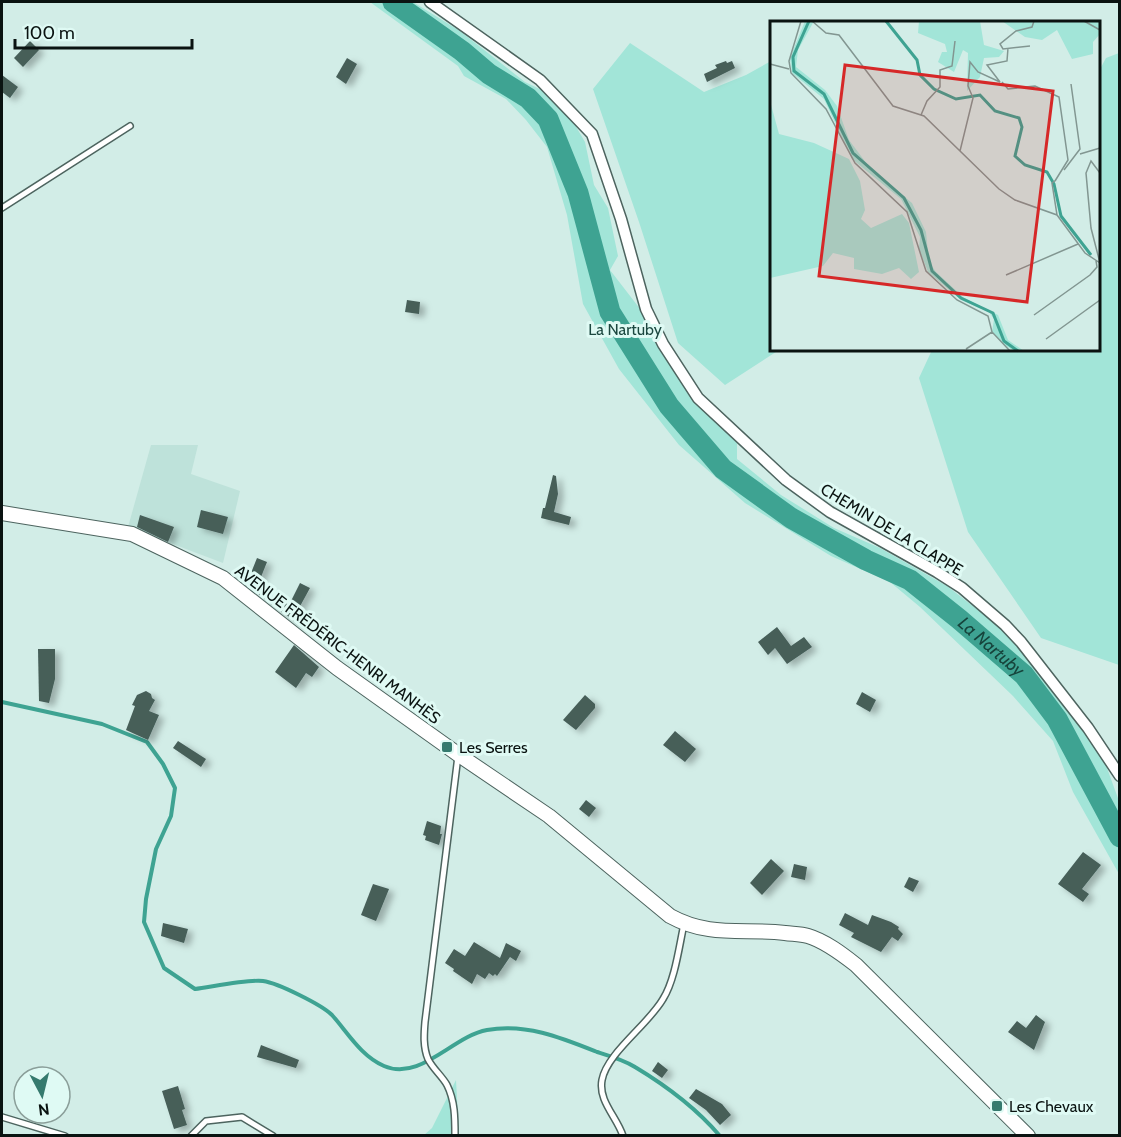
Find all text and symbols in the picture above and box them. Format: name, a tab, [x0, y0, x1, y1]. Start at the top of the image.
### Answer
scale bar	[15, 12, 192, 50]
inset map	[770, 21, 1100, 351]
text: 100 m	[24, 22, 75, 44]
park label: La Nartuby	[588, 320, 662, 339]
street label: CHEMIN DE LA CLAPPE	[817, 479, 966, 579]
street label: AVENUE FRÉDÉRIC-HENRI MANHÈS	[231, 561, 444, 728]
water label: La Nartuby	[953, 612, 1029, 682]
place label: Les Serres	[459, 738, 528, 757]
marker: Les Serres	[440, 740, 454, 754]
north arrow	[12, 1065, 72, 1125]
place label: Les Chevaux	[1009, 1097, 1094, 1116]
text: N	[37, 1099, 51, 1120]
marker: Les Chevaux	[990, 1099, 1004, 1113]

